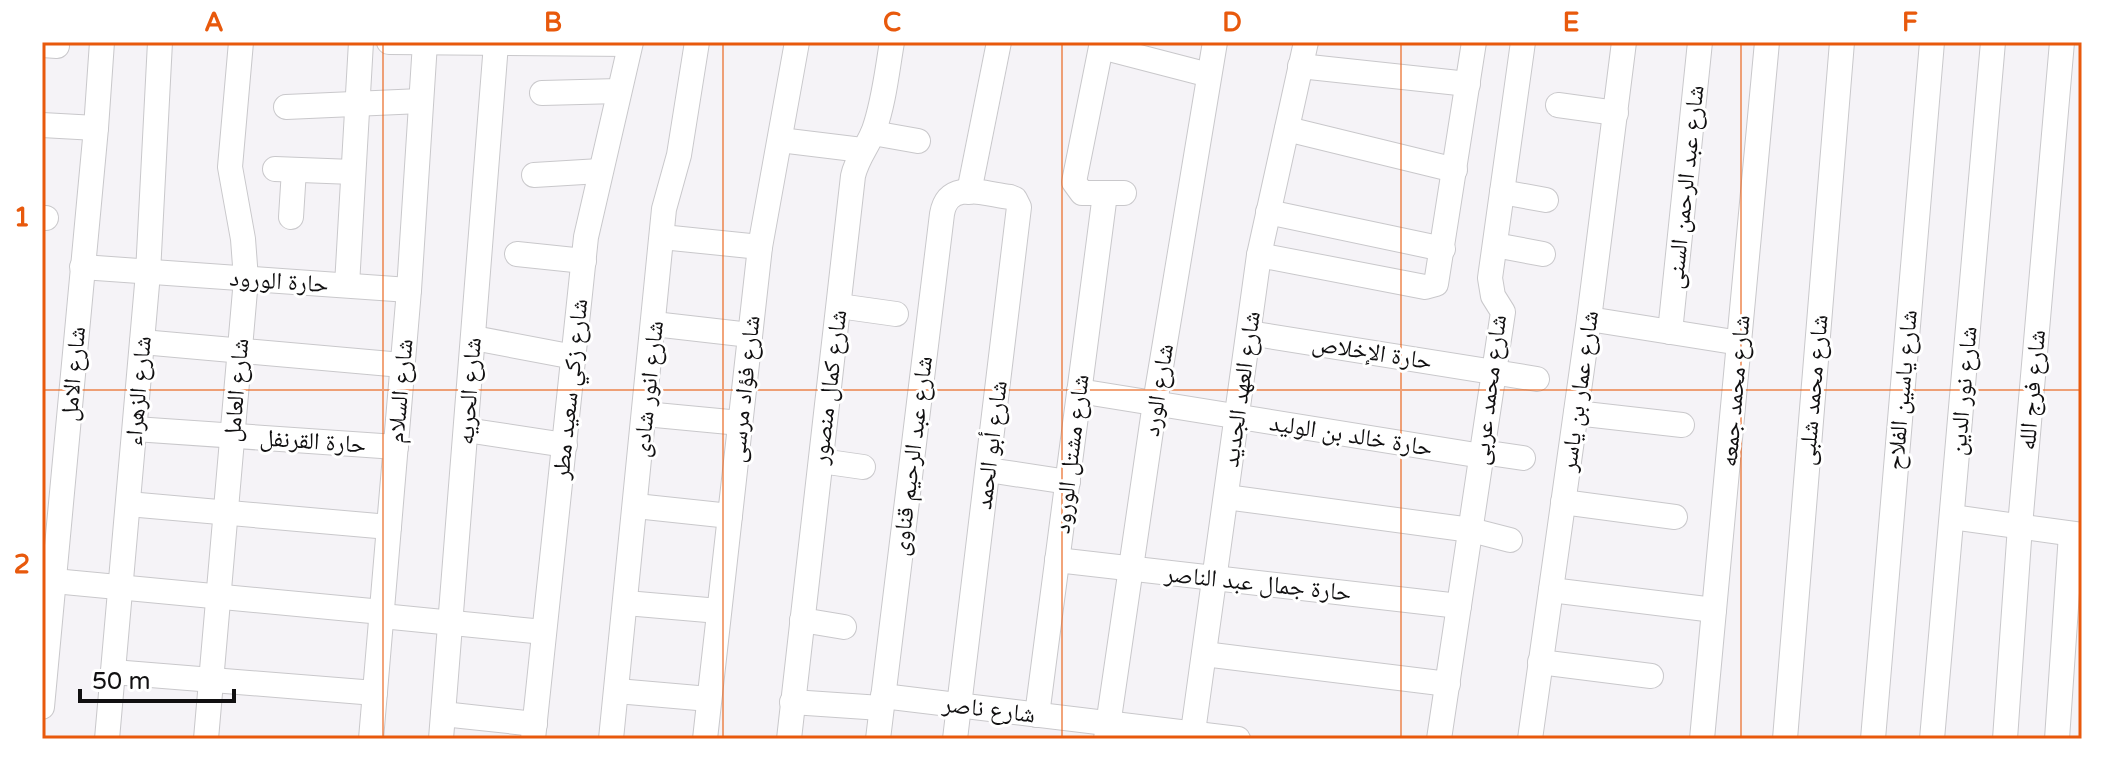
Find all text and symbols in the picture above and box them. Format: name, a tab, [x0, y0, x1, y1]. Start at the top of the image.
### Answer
text: A	[204, 7, 224, 38]
text: B	[544, 7, 562, 38]
text: C	[883, 7, 901, 38]
text: D	[1222, 7, 1242, 38]
text: E	[1563, 7, 1579, 38]
text: F	[1902, 7, 1918, 38]
street label: شارع عبد الرحمن السنى	[1660, 84, 1711, 290]
text: 1	[14, 202, 30, 233]
street label: حارة الورود	[229, 264, 329, 299]
street label: شارع زكي سعيد مطر	[546, 297, 598, 482]
street label: شارع كمال منصور	[806, 308, 853, 467]
street label: شارع العهد الجديد	[1216, 309, 1267, 469]
street label: شارع عمار بن ياسر	[1554, 309, 1605, 474]
street label: شارع ياسين الفلاح	[1881, 309, 1924, 471]
street label: شارع محمد عربى	[1466, 313, 1513, 467]
street label: شارع محمد شلبى	[1792, 313, 1835, 467]
street label: شارع فؤاد مرسى	[722, 314, 767, 464]
street label: شارع محمد جمعه	[1714, 314, 1757, 468]
street label: شارع انور شادى	[627, 319, 670, 459]
street label: شارع الامل	[55, 325, 92, 423]
street label: شارع نور الدين	[1943, 325, 1984, 457]
street label: حارة الإخلاص	[1310, 329, 1434, 376]
street label: شارع فرج الله	[2013, 329, 2052, 451]
street label: شارع الزهراء	[119, 335, 158, 447]
street label: شارع الحريه	[451, 336, 488, 446]
street label: شارع العامل	[218, 337, 255, 443]
street label: شارع السلام	[381, 338, 421, 445]
street label: شارع الورد	[1137, 342, 1180, 438]
street label: شارع عبد الرحيم قناوى	[886, 354, 940, 558]
street label: شارع مشتل الورود	[1047, 373, 1096, 535]
street label: شارع أبو الحمد	[969, 379, 1014, 511]
street label: حارة خالد بن الوليد	[1267, 408, 1435, 463]
street label: حارة القرنفل	[259, 423, 367, 460]
text: 2	[14, 549, 30, 580]
street label: حارة جمال عبد الناصر	[1162, 559, 1353, 608]
scale bar	[80, 653, 234, 703]
text: 50 m	[92, 667, 150, 696]
street label: شارع ناصر	[940, 689, 1037, 730]

